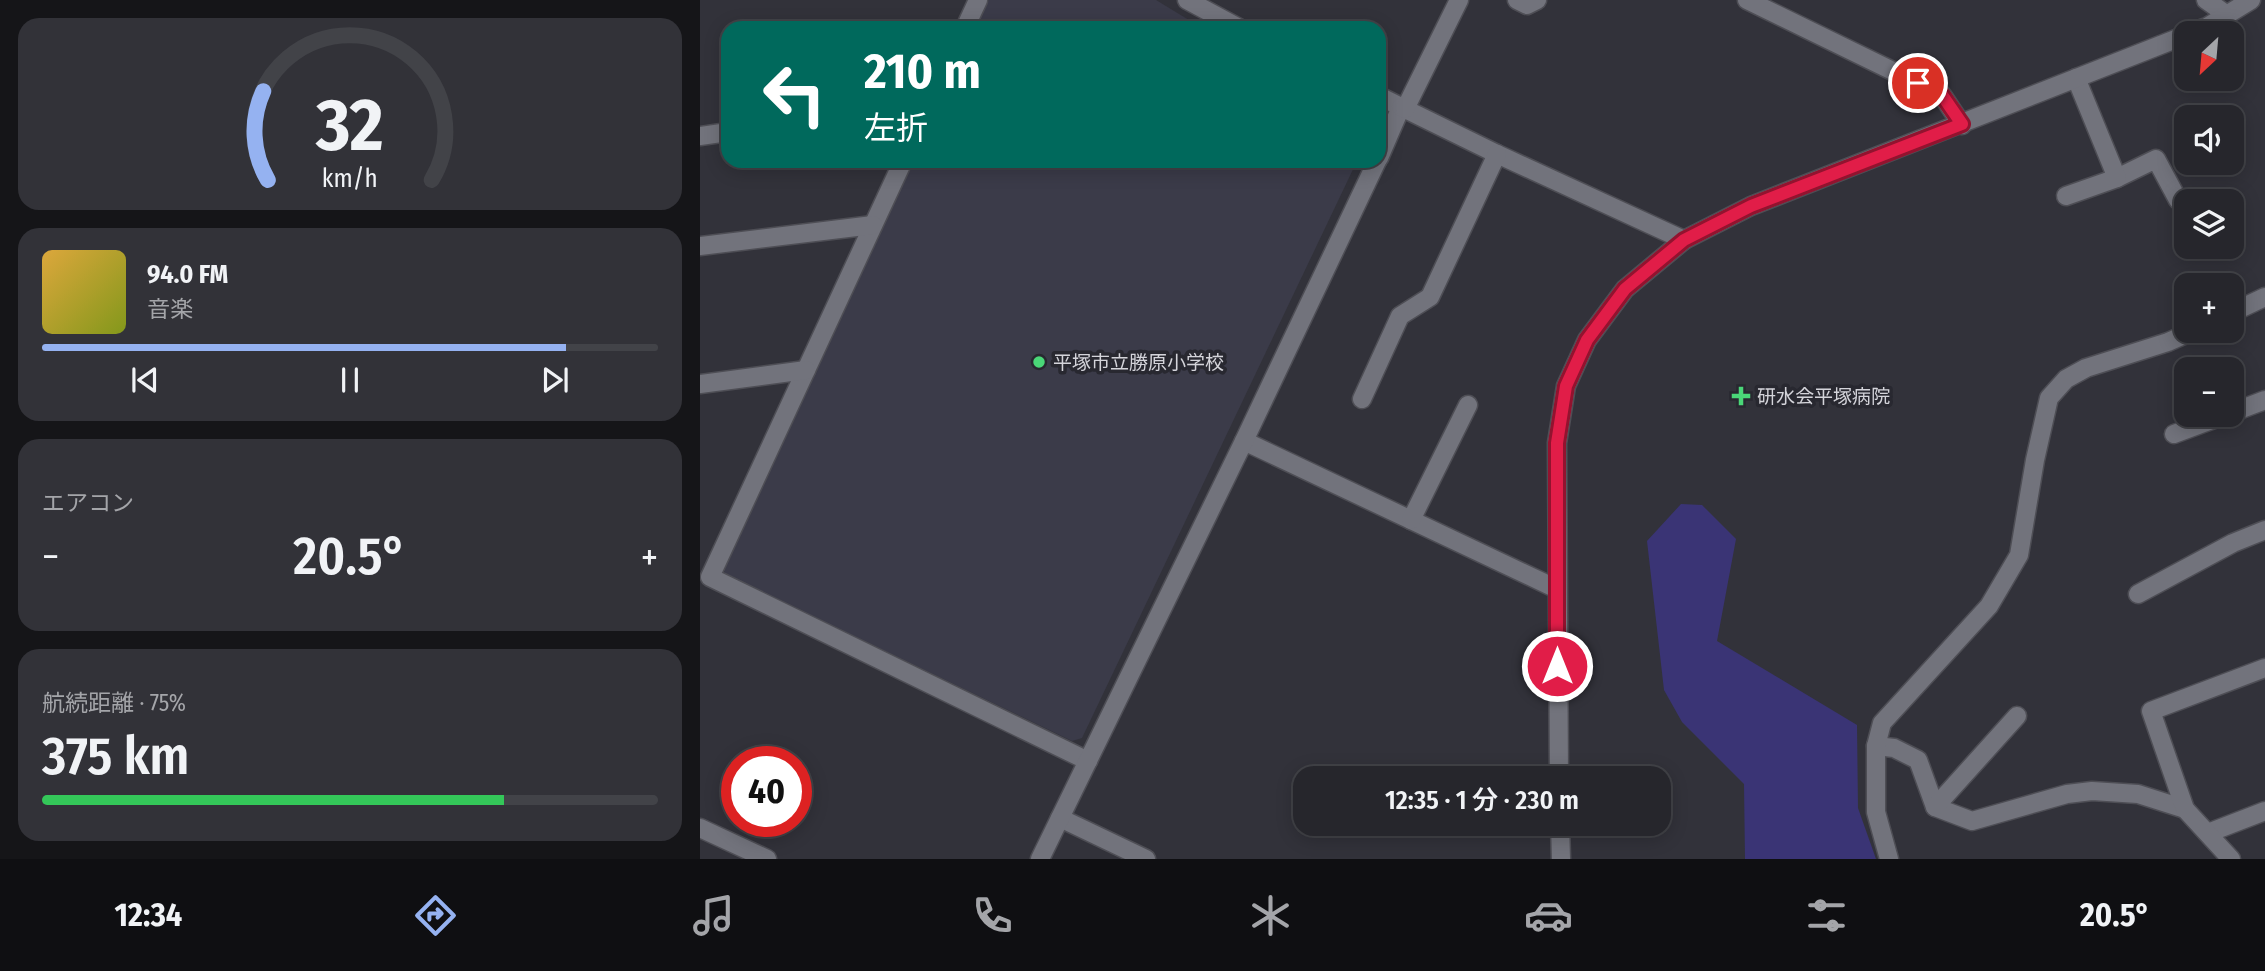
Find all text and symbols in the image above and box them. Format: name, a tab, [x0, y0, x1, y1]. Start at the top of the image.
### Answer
north arrow	[2174, 21, 2244, 91]
map controls	[2174, 21, 2244, 427]
text: 210 m	[864, 42, 981, 101]
icon: left	[749, 49, 840, 140]
pin	[1888, 53, 1948, 113]
icon: arrive	[1899, 64, 1937, 102]
text: 32	[315, 83, 384, 170]
button: sound	[2174, 105, 2244, 175]
text: 左折	[864, 109, 928, 147]
text: km/h	[322, 164, 378, 194]
button: layers	[2174, 189, 2244, 259]
text: 94.0 FM	[147, 259, 228, 290]
button: +	[2174, 273, 2244, 343]
text: 音楽	[147, 295, 193, 323]
place label: 平塚市立勝原小学校	[1053, 351, 1224, 374]
marker: 平塚市立勝原小学校	[1031, 354, 1047, 370]
button: −	[2174, 357, 2244, 427]
icon: previous	[126, 361, 164, 399]
icon: pause	[331, 361, 369, 399]
icon: next	[536, 361, 574, 399]
place label: 研水会平塚病院	[1757, 385, 1890, 408]
marker: 研水会平塚病院	[1731, 386, 1751, 406]
text: エアコン	[42, 489, 134, 517]
text: 20.5°	[293, 525, 407, 588]
text: −	[42, 534, 59, 580]
text: +	[641, 534, 658, 580]
position arrow	[1520, 629, 1594, 703]
text: 航続距離 · 75%	[42, 689, 186, 717]
text: 375 km	[42, 725, 189, 788]
speed limit sign: 40	[721, 746, 812, 837]
text: 12:35 · 1 分 · 230 m	[1385, 785, 1579, 816]
icon: directions	[411, 891, 460, 940]
icon: music	[689, 891, 738, 940]
icon: phone	[968, 891, 1017, 940]
icon: climate	[1246, 891, 1295, 940]
icon: car	[1524, 891, 1573, 940]
icon: filters	[1802, 891, 1851, 940]
text: 12:34	[115, 896, 182, 934]
text: 20.5°	[2080, 896, 2150, 934]

